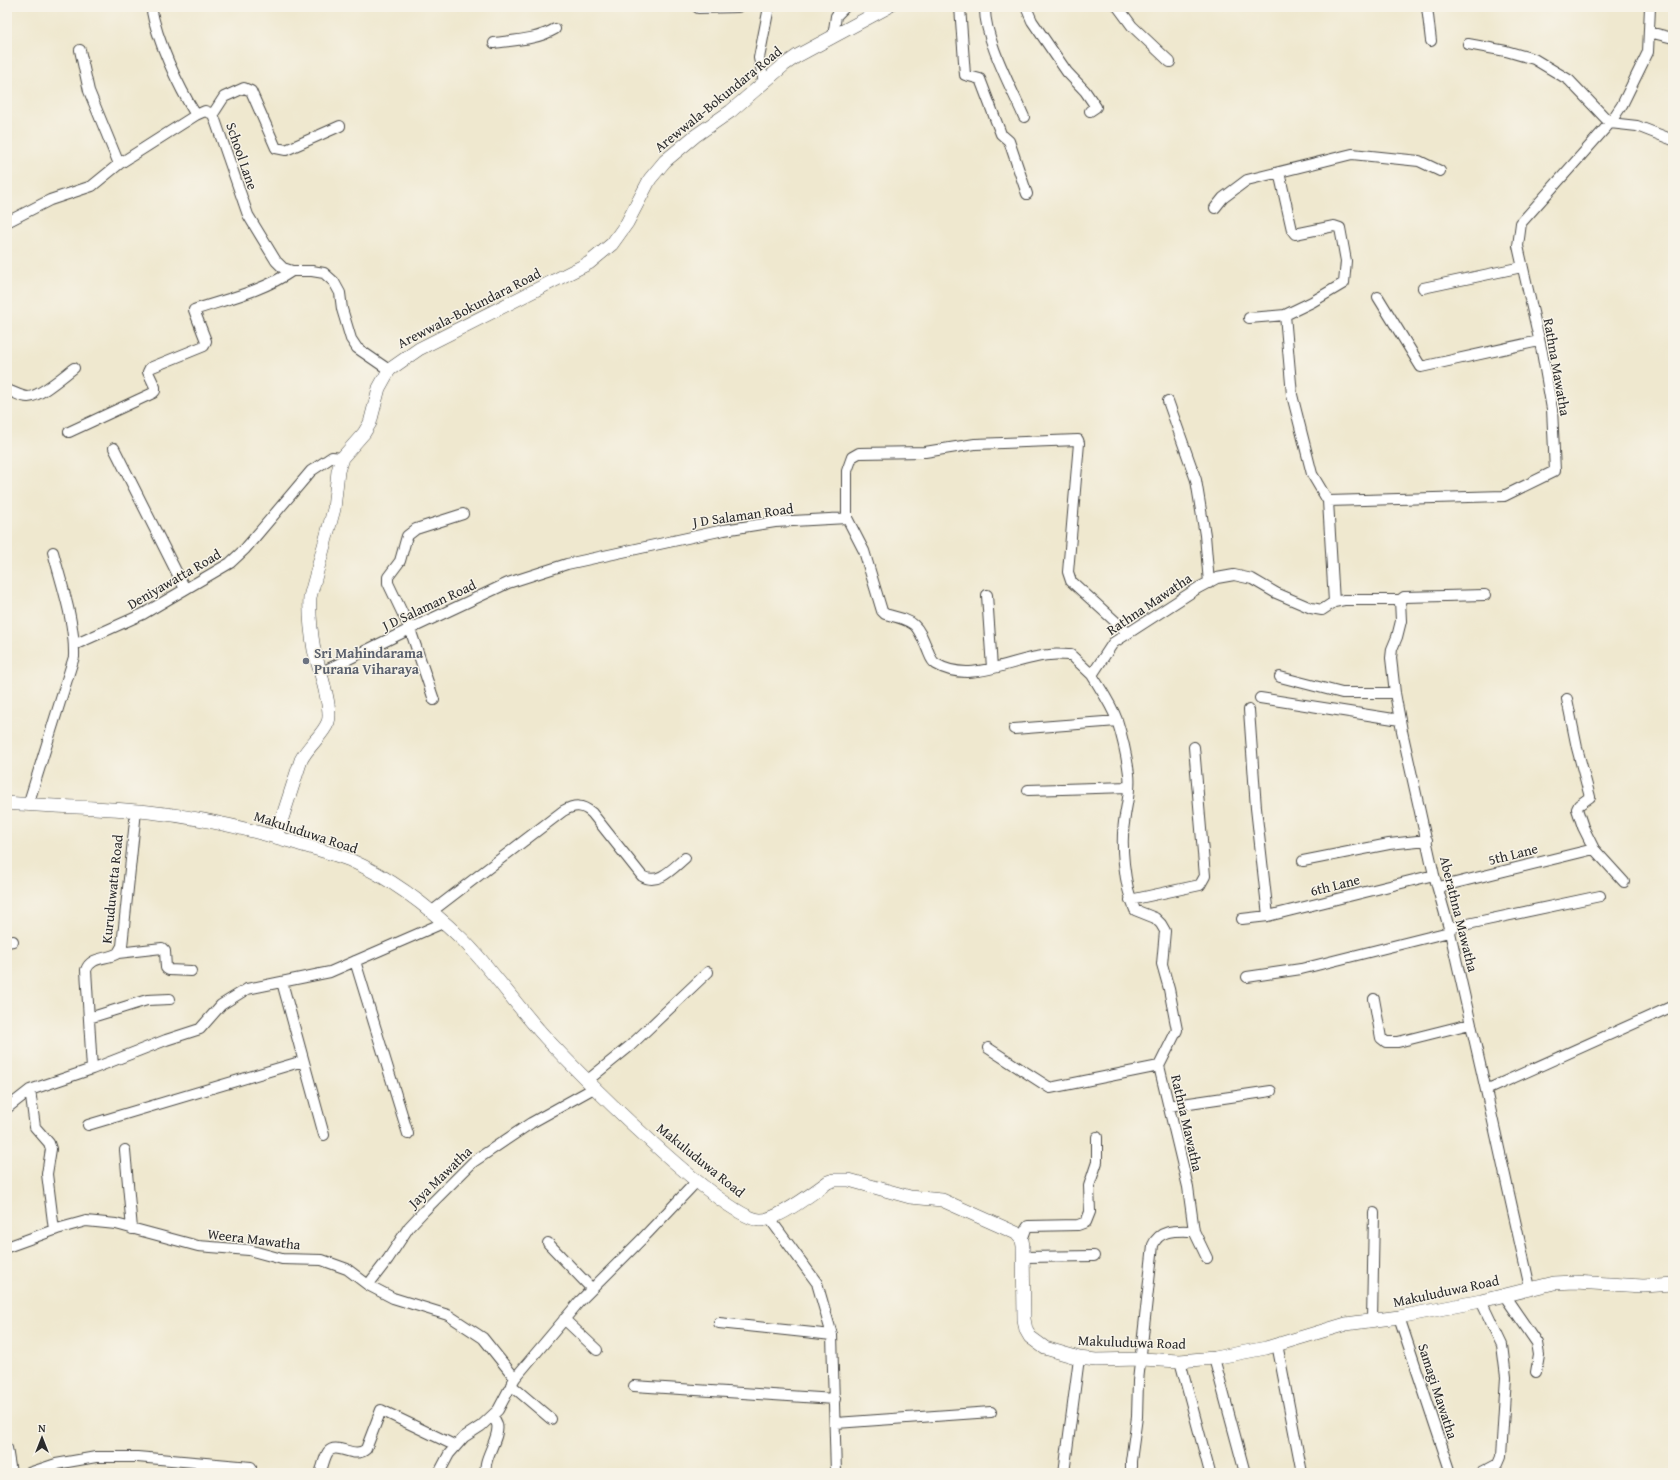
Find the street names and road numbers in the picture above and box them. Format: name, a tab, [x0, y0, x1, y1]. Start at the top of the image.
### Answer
street label: Arewwala-Bokundara Road	[650, 41, 786, 157]
street label: School Lane	[221, 120, 263, 193]
street label: Arewwala-Bokundara Road	[394, 263, 545, 353]
street label: Rathna Mawatha	[1539, 317, 1575, 418]
street label: J D Salaman Road	[689, 498, 795, 532]
street label: Deniyawatta Road	[123, 544, 225, 614]
street label: Rathna Mawatha	[1102, 568, 1196, 640]
street label: J D Salaman Road	[377, 574, 480, 636]
street label: Makuluduwa Road	[252, 806, 361, 858]
street label: Kuruduwatta Road	[96, 833, 128, 944]
street label: 5th Lane	[1486, 838, 1540, 870]
street label: Aberathna Mawatha	[1435, 854, 1483, 974]
street label: 6th Lane	[1308, 869, 1362, 901]
street label: Rathna Mawatha	[1166, 1073, 1208, 1174]
street label: Makuluduwa Road	[653, 1118, 750, 1202]
street label: Jaya Mawatha	[402, 1141, 476, 1214]
street label: Weera Mawatha	[206, 1223, 302, 1255]
street label: Makuluduwa Road	[1391, 1270, 1501, 1312]
street label: Makuluduwa Road	[1078, 1330, 1187, 1354]
street label: Samagi Mawatha	[1413, 1341, 1463, 1442]

